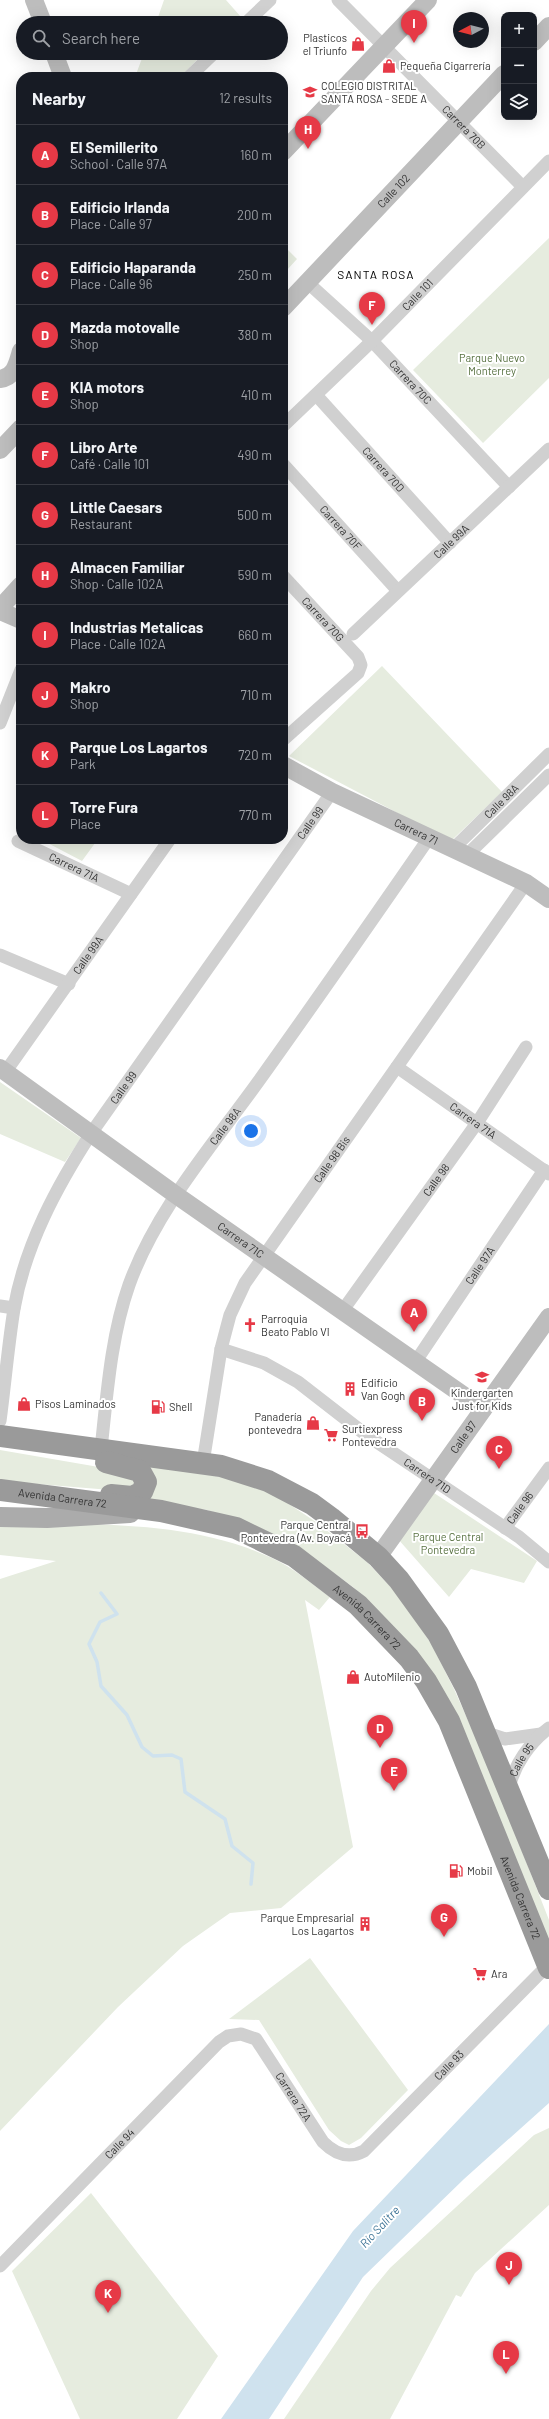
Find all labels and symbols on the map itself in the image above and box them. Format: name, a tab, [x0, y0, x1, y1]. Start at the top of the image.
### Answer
pin: I	[401, 10, 427, 43]
north arrow	[453, 12, 489, 48]
place label: Plasticos el Triunfo	[303, 31, 347, 57]
shop icon: Plasticos el Triunfo	[350, 36, 366, 52]
shop icon: Pequeña Cigarrería	[381, 58, 397, 74]
place label: Pequeña Cigarrería	[400, 59, 491, 72]
place label: COLEGIO DISTRITAL SANTA ROSA - SEDE A	[321, 79, 427, 105]
school or university icon: COLEGIO DISTRITAL SANTA ROSA - SEDE A	[302, 84, 318, 100]
street label: Carrera 70B	[440, 102, 489, 152]
pin: H	[295, 116, 321, 149]
street label: Calle 102	[374, 171, 412, 210]
district label: SANTA ROSA	[337, 267, 415, 281]
street label: Calle 101	[399, 276, 435, 313]
pin: F	[359, 292, 385, 325]
park label: Parque Nuevo Monterrey	[459, 351, 525, 377]
street label: Carrera 70C	[387, 357, 435, 407]
street label: Carrera 70D	[360, 444, 408, 494]
street label: Carrera 70F	[318, 502, 365, 552]
street label: Calle 99A	[431, 521, 471, 561]
street label: Carrera 70G	[300, 594, 347, 644]
street label: Calle 98A	[481, 781, 521, 821]
street label: Calle 99	[294, 804, 326, 841]
street label: Carrera 71	[392, 815, 440, 847]
street label: Carrera 71A	[47, 850, 102, 884]
street label: Calle 99A	[70, 933, 106, 976]
street label: Calle 99	[107, 1068, 139, 1106]
street label: Carrera 71A	[448, 1099, 499, 1141]
street label: Calle 98A	[206, 1104, 243, 1147]
your location	[241, 1121, 261, 1141]
street label: Calle 98 Bis	[311, 1133, 352, 1185]
street label: Calle 98	[420, 1161, 452, 1198]
street label: Carrera 71C	[215, 1219, 267, 1260]
street label: Calle 97A	[462, 1243, 497, 1287]
pin: A	[401, 1299, 427, 1332]
place label: Parroquia Beato Pablo VI	[261, 1312, 329, 1338]
church icon: Parroquia Beato Pablo VI	[242, 1317, 258, 1333]
school or university icon: Kindergarten Just for Kids	[474, 1369, 490, 1385]
place label: Edificio Van Gogh	[361, 1376, 405, 1402]
building icon: Edificio Van Gogh	[342, 1381, 358, 1397]
place label: Kindergarten Just for Kids	[451, 1386, 513, 1412]
pin: B	[409, 1388, 435, 1421]
shop icon: Pisos Laminados	[16, 1396, 32, 1412]
place label: Pisos Laminados	[35, 1397, 116, 1410]
fuel station icon: Shell	[150, 1399, 166, 1415]
place label: Shell	[169, 1400, 192, 1413]
place label: Panadería pontevedra	[248, 1410, 302, 1436]
shop icon: Panadería pontevedra	[305, 1415, 321, 1431]
street label: Calle 97	[447, 1418, 479, 1456]
place label: Surtiexpress Pontevedra	[342, 1422, 402, 1448]
supermarket icon: Surtiexpress Pontevedra	[323, 1427, 339, 1443]
pin: C	[486, 1436, 512, 1469]
street label: Carrera 71D	[402, 1455, 454, 1496]
street label: Avenida Carrera 72	[18, 1485, 108, 1510]
street label: Calle 96	[503, 1489, 536, 1526]
place label: Parque Central Pontevedra (Av. Boyacá	[241, 1518, 351, 1544]
bus stop icon: Parque Central Pontevedra (Av. Boyacá	[354, 1523, 370, 1539]
park label: Parque Central Pontevedra	[413, 1530, 483, 1556]
street label: Avenida Carrera 72	[331, 1581, 404, 1652]
shop icon: AutoMilenio	[345, 1669, 361, 1685]
place label: AutoMilenio	[364, 1670, 420, 1683]
pin: D	[367, 1715, 393, 1748]
street label: Calle 95	[506, 1740, 536, 1778]
pin: E	[381, 1758, 407, 1791]
street label: Avenida Carrera 72	[498, 1854, 544, 1941]
fuel station icon: Mobil	[448, 1863, 464, 1879]
place label: Mobil	[467, 1864, 492, 1877]
pin: G	[431, 1904, 457, 1937]
place label: Parque Empresarial Los Lagartos	[261, 1911, 354, 1937]
building icon: Parque Empresarial Los Lagartos	[357, 1916, 373, 1932]
supermarket icon: Ara	[472, 1966, 488, 1982]
place label: Ara	[491, 1967, 507, 1980]
street label: Calle 93	[431, 2047, 466, 2082]
street label: Carrera 72A	[273, 2070, 315, 2124]
street label: Calle 94	[102, 2126, 137, 2161]
water label: Río Salitre	[357, 2203, 402, 2250]
pin: J	[496, 2252, 522, 2285]
pin: K	[95, 2280, 121, 2313]
pin: L	[493, 2341, 519, 2374]

